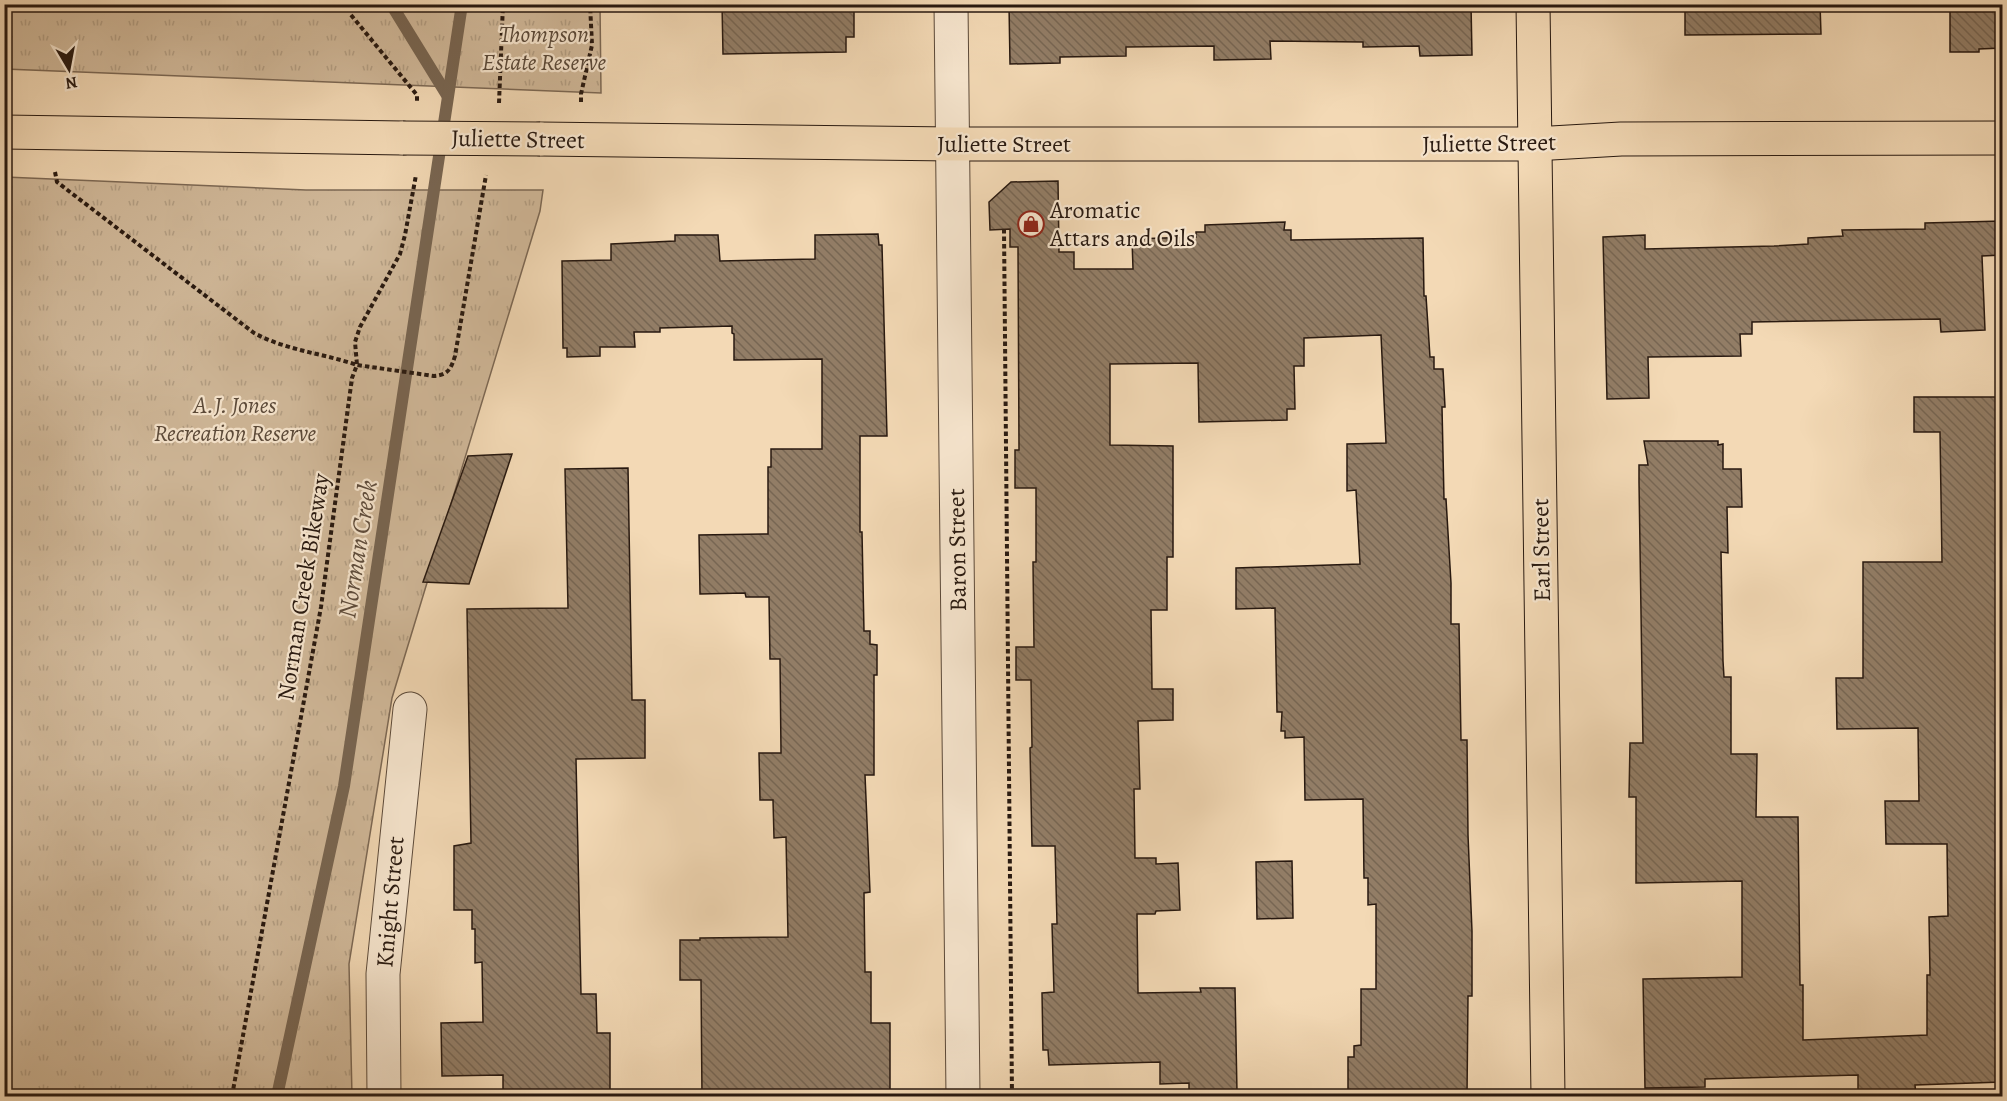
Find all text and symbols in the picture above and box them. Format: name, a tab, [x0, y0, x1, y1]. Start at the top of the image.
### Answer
park label: Thompson Estate Reserve	[482, 18, 607, 78]
north arrow	[39, 39, 99, 99]
text: N	[63, 71, 79, 95]
street label: Juliette Street	[451, 122, 585, 156]
street label: Juliette Street	[1422, 126, 1556, 160]
street label: Juliette Street	[937, 128, 1071, 160]
place label: Aromatic Attars and Oils	[1049, 194, 1196, 254]
shop icon: Aromatic Attars and Oils	[1016, 209, 1046, 239]
park label: A.J. Jones Recreation Reserve	[154, 389, 317, 449]
street label: Norman Creek Bikeway	[269, 471, 337, 703]
water label: Norman Creek	[329, 477, 386, 621]
street label: Baron Street	[940, 488, 974, 612]
street label: Earl Street	[1524, 498, 1558, 602]
street label: Knight Street	[368, 835, 412, 969]

